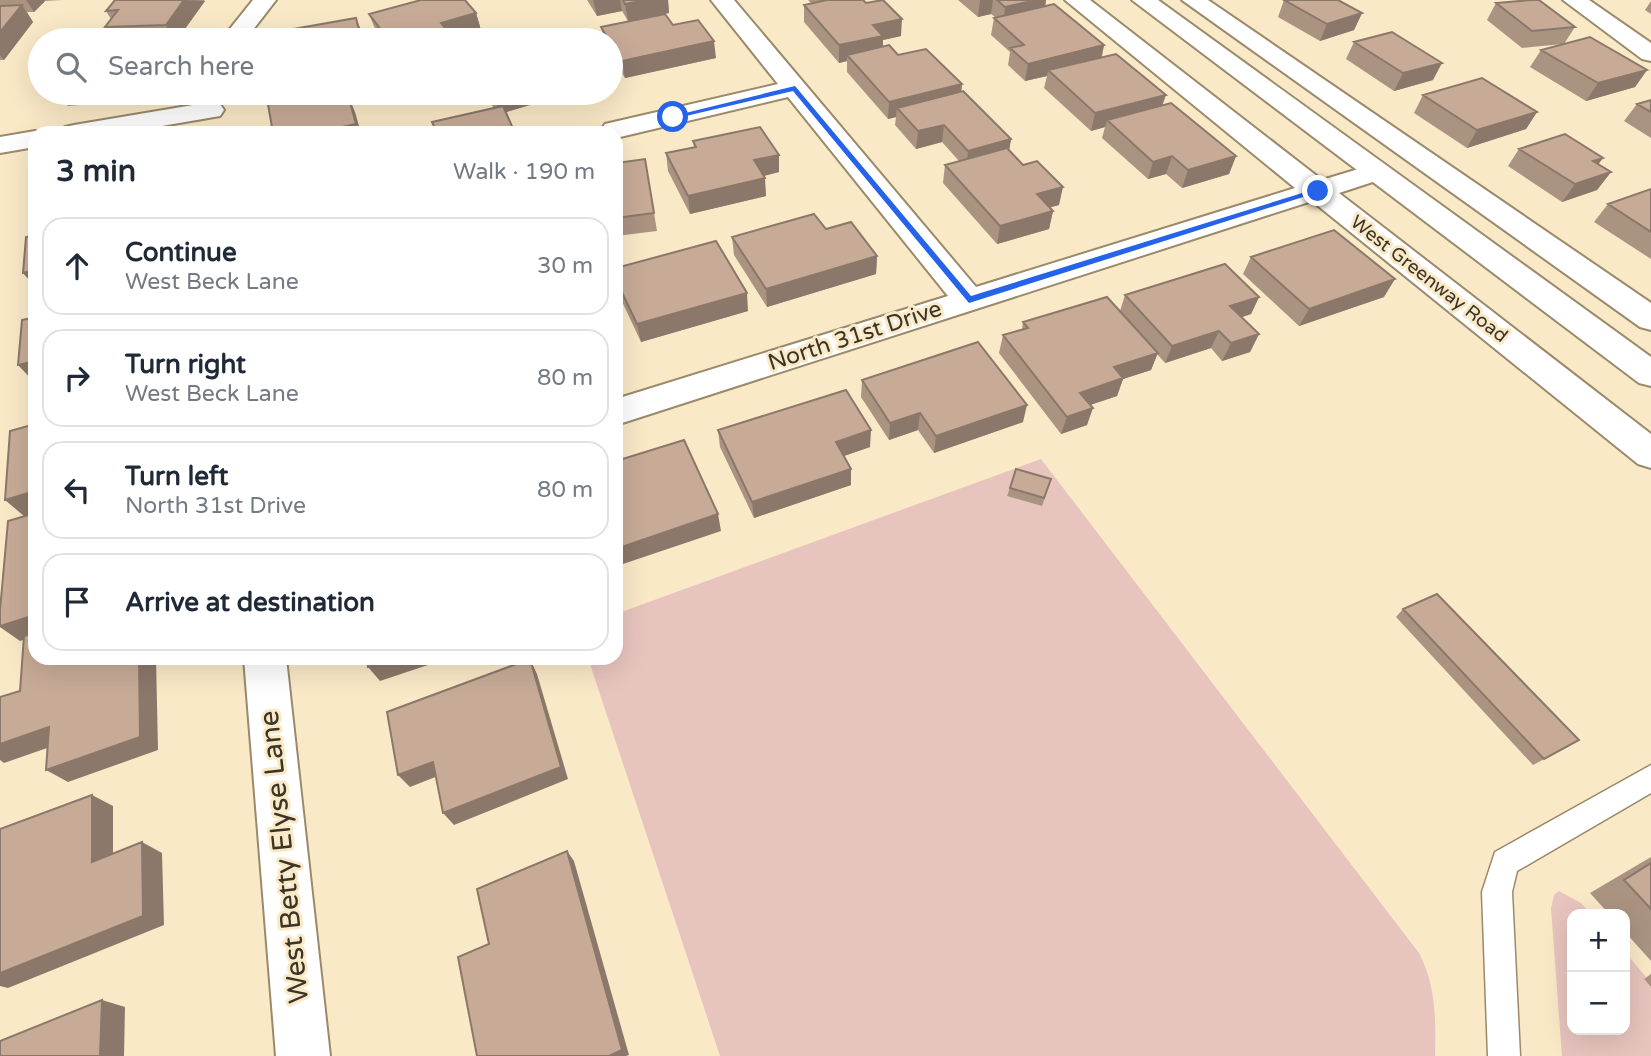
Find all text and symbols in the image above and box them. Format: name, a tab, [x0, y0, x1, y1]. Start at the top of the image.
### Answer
search box	[28, 28, 623, 105]
icon: search	[52, 48, 90, 86]
text: Search here	[108, 51, 254, 82]
route start	[657, 101, 688, 132]
text: 3 min	[56, 153, 136, 190]
text: Walk · 190 m	[453, 158, 595, 186]
route end	[1302, 175, 1333, 206]
street label: West Greenway Road	[1346, 211, 1512, 347]
text: Continue	[125, 237, 237, 268]
icon: ahead	[58, 247, 96, 285]
text: 30 m	[537, 252, 593, 280]
text: West Beck Lane	[125, 268, 299, 296]
street label: North 31st Drive	[765, 295, 945, 377]
text: Turn right	[125, 349, 246, 380]
icon: right	[58, 359, 96, 397]
text: 80 m	[537, 364, 593, 392]
text: West Beck Lane	[125, 380, 299, 408]
text: Turn left	[125, 461, 228, 492]
icon: left	[58, 471, 96, 509]
text: 80 m	[537, 476, 593, 504]
text: North 31st Drive	[125, 492, 306, 520]
icon: arrive	[58, 583, 96, 621]
text: Arrive at destination	[125, 587, 375, 618]
street label: West Betty Elyse Lane	[252, 709, 316, 1005]
map controls	[1567, 909, 1630, 1035]
button: +	[1567, 909, 1630, 972]
button: −	[1567, 972, 1630, 1035]

